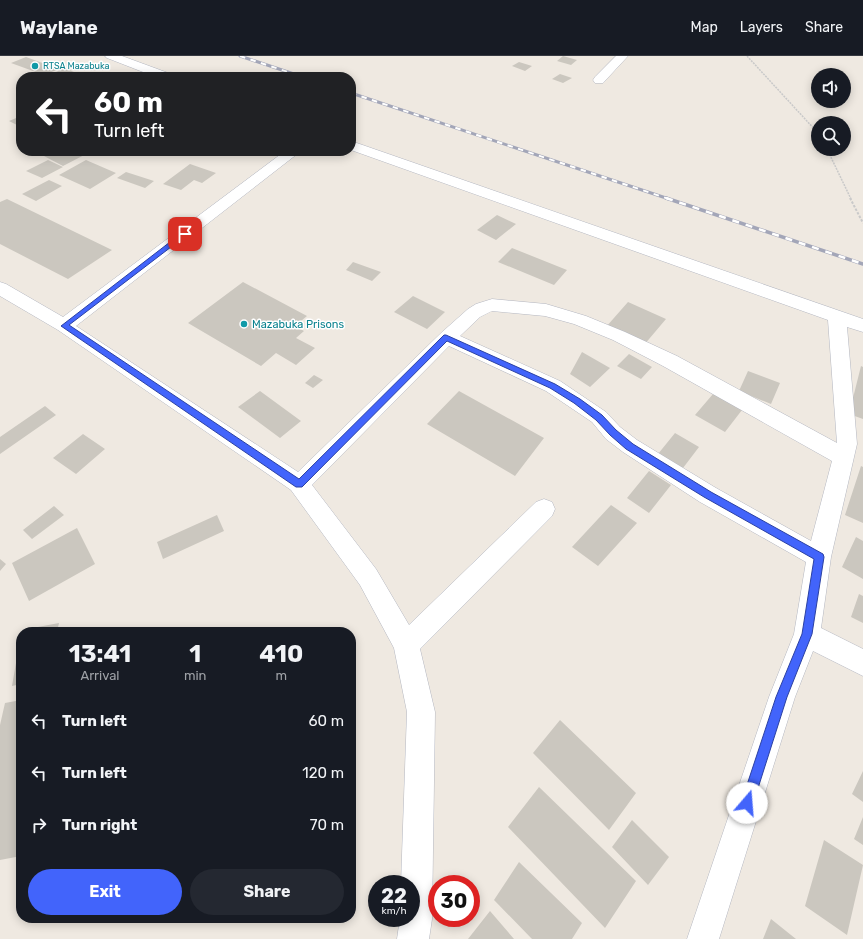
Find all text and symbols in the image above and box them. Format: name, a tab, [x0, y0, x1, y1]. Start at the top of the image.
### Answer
text: Waylane	[20, 16, 98, 39]
text: Map	[691, 19, 718, 36]
text: Layers	[740, 19, 783, 36]
text: Share	[805, 19, 843, 36]
marker: RTSA Mazabuka	[30, 61, 40, 71]
place label: RTSA Mazabuka	[43, 61, 109, 71]
map controls	[811, 68, 851, 156]
button: sound	[811, 68, 851, 108]
text: 60 m	[94, 86, 163, 119]
icon: left	[28, 88, 80, 140]
button: search	[811, 116, 851, 156]
text: Turn left	[94, 120, 164, 142]
pin	[168, 217, 202, 251]
icon: arrive	[174, 223, 196, 245]
place label: Mazabuka Prisons	[252, 318, 344, 331]
marker: Mazabuka Prisons	[239, 319, 249, 329]
text: 13:41	[69, 640, 131, 668]
text: 1	[189, 640, 201, 668]
text: 410	[259, 640, 303, 668]
text: Arrival	[80, 668, 119, 683]
text: min	[184, 668, 207, 683]
text: m	[275, 668, 287, 683]
icon: left	[28, 710, 50, 732]
text: Turn left	[62, 712, 127, 730]
text: 60 m	[308, 712, 344, 730]
icon: left	[28, 762, 50, 784]
text: Turn left	[62, 764, 127, 782]
text: 120 m	[302, 764, 344, 782]
position arrow	[726, 782, 768, 824]
icon: right	[28, 814, 50, 836]
text: Turn right	[62, 816, 137, 834]
text: 70 m	[310, 816, 344, 834]
button: Exit	[28, 869, 182, 915]
button: Share	[190, 869, 344, 915]
speed limit sign: 30	[428, 875, 480, 927]
text: 22	[381, 884, 407, 908]
text: km/h	[382, 905, 406, 917]

